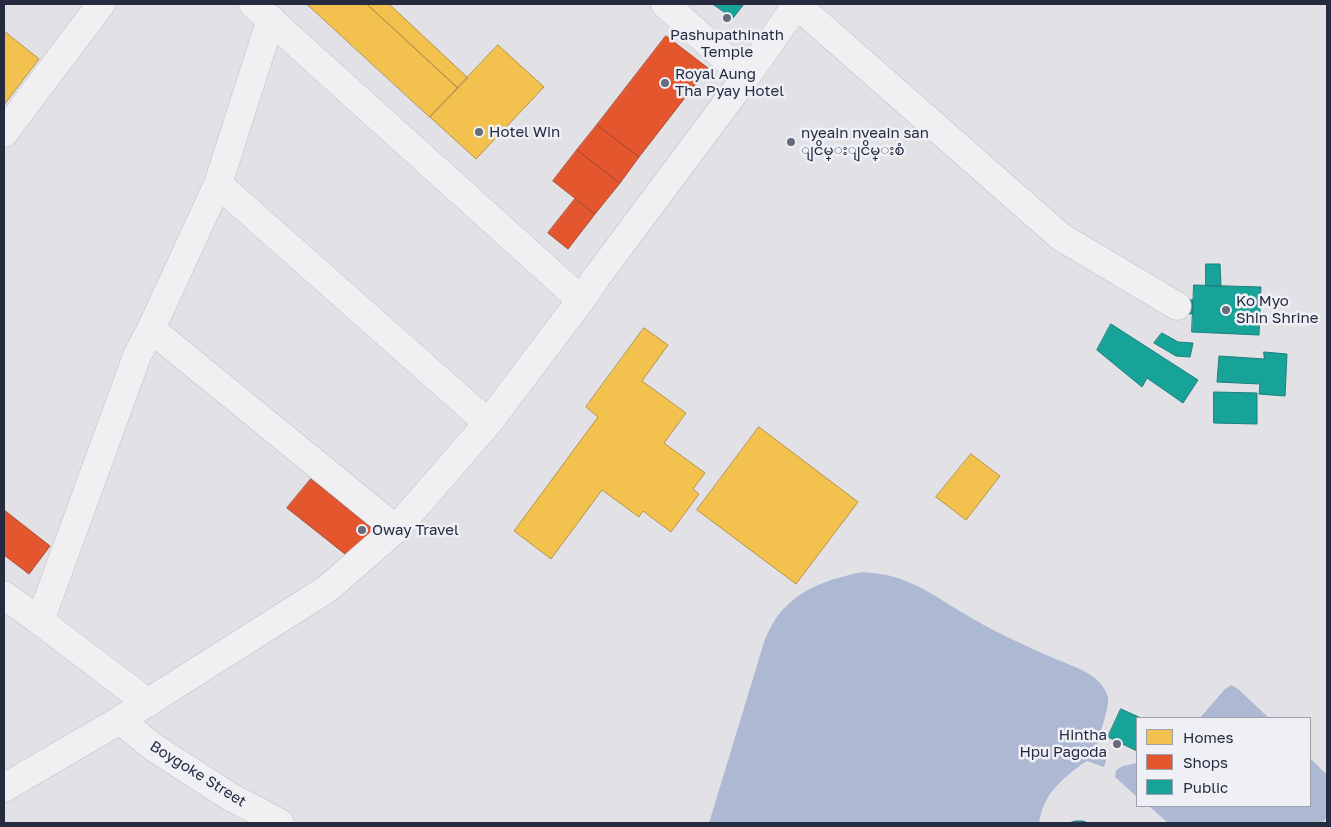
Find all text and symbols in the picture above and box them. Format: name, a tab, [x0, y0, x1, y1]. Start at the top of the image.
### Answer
marker: Pashupathinath Temple	[721, 12, 733, 24]
place label: Pashupathinath Temple	[670, 26, 784, 61]
place label: Royal Aung Tha Pyay Hotel	[675, 65, 784, 100]
marker: Royal Aung Tha Pyay Hotel	[659, 77, 671, 89]
place label: Hotel Win	[489, 123, 560, 141]
place label: nyeain nyeain san ျငိမ္းျငိမ္းစံ	[801, 124, 929, 159]
marker: Hotel Win	[473, 126, 485, 138]
marker: nyeain nyeain san ျငိမ္းျငိမ္းစံ	[785, 136, 797, 148]
place label: Ko Myo Shin Shrine	[1236, 292, 1318, 327]
marker: Ko Myo Shin Shrine	[1220, 304, 1232, 316]
place label: Oway Travel	[372, 521, 459, 539]
marker: Oway Travel	[356, 524, 368, 536]
legend	[1136, 717, 1311, 807]
place label: Hintha Hpu Pagoda	[1019, 726, 1107, 761]
text: Homes	[1183, 728, 1233, 746]
street label: Boygoke Street	[147, 737, 249, 811]
marker: Hintha Hpu Pagoda	[1111, 738, 1123, 750]
text: Shops	[1183, 753, 1228, 771]
text: Public	[1183, 778, 1228, 796]

